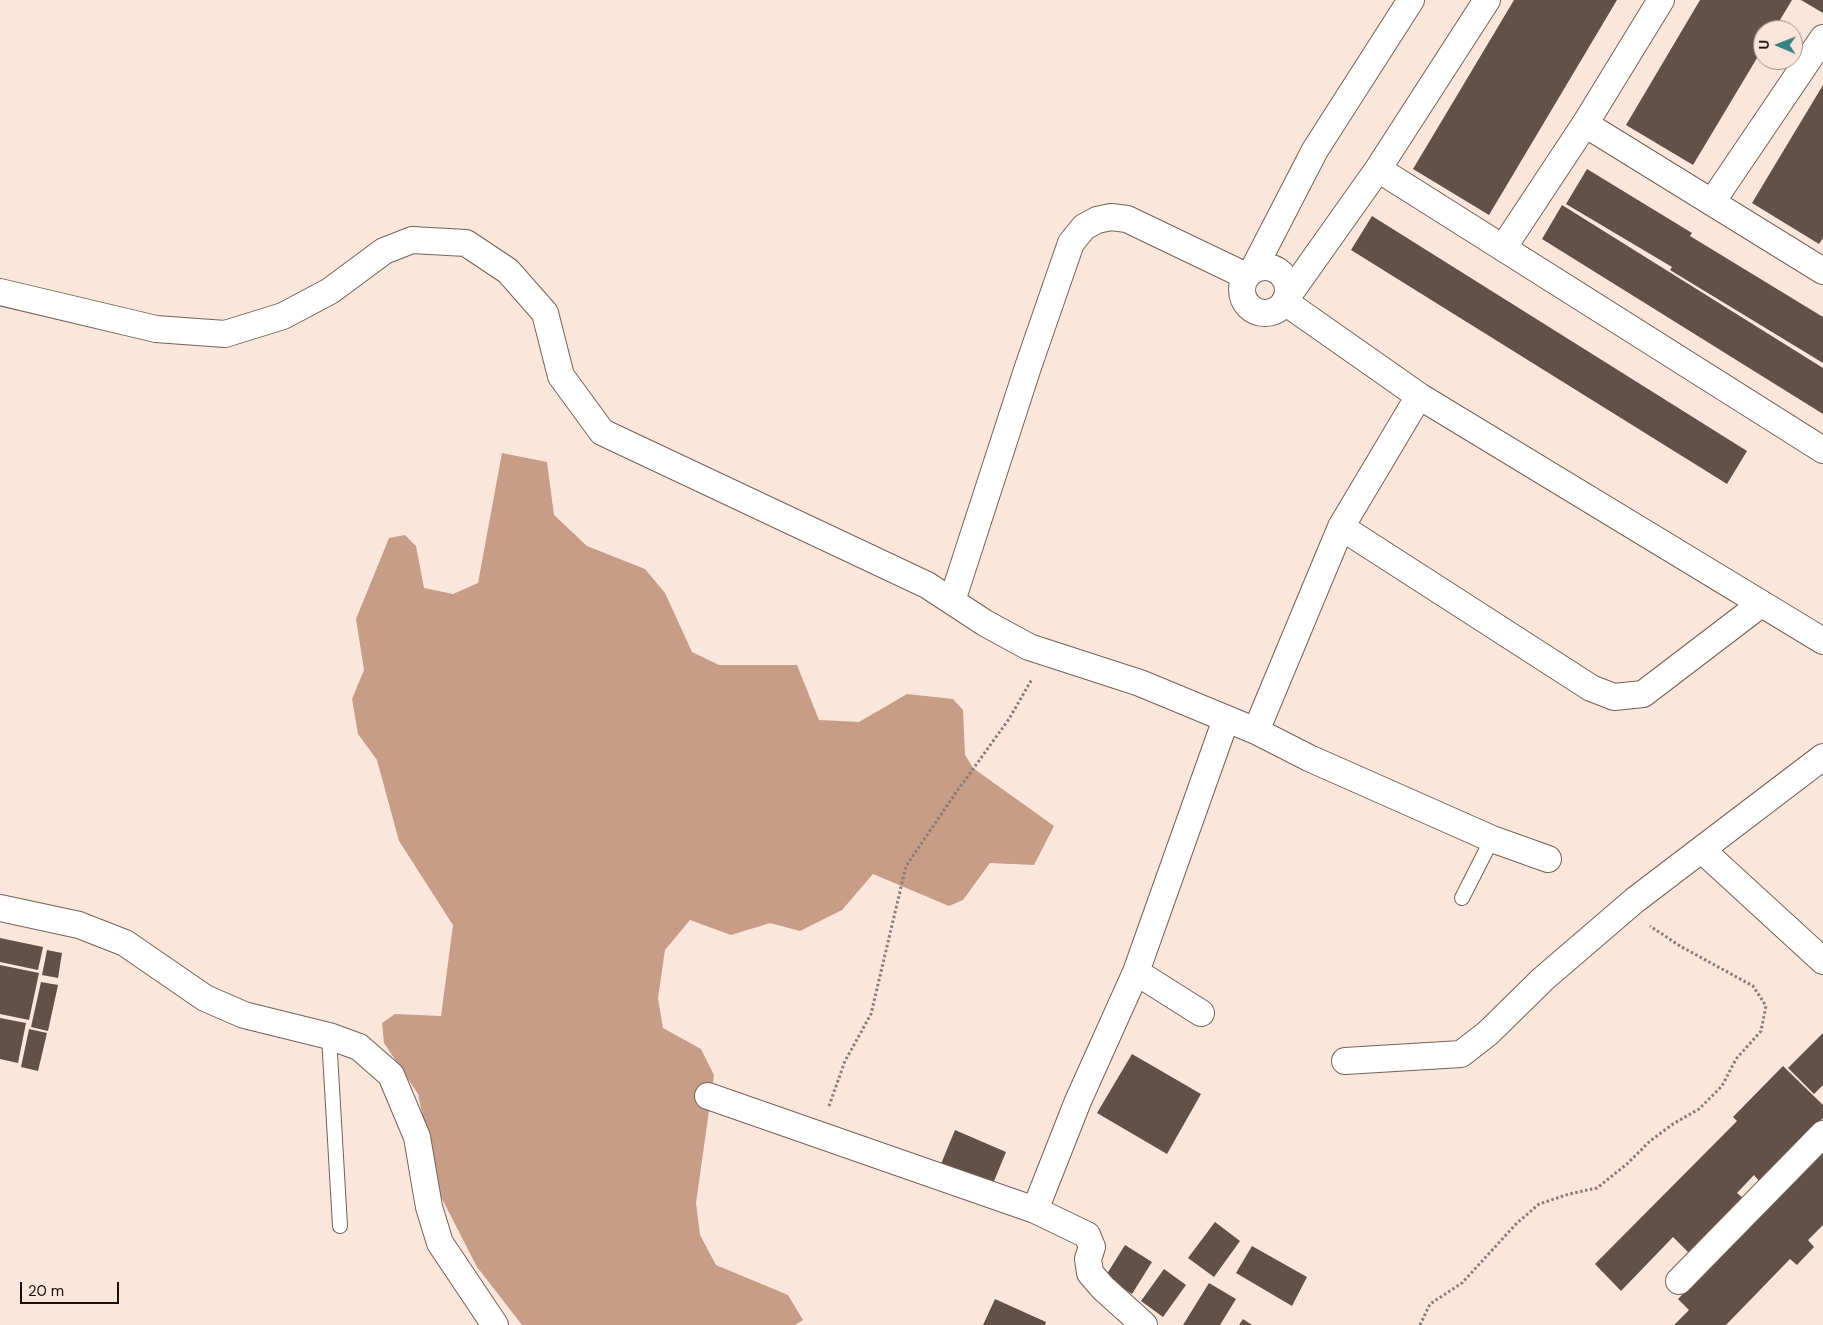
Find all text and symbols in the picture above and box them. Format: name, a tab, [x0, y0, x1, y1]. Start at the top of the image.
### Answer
north arrow	[1753, 20, 1803, 70]
text: U	[1755, 40, 1773, 50]
scale bar	[22, 1272, 121, 1304]
text: 20 m	[28, 1281, 64, 1301]

